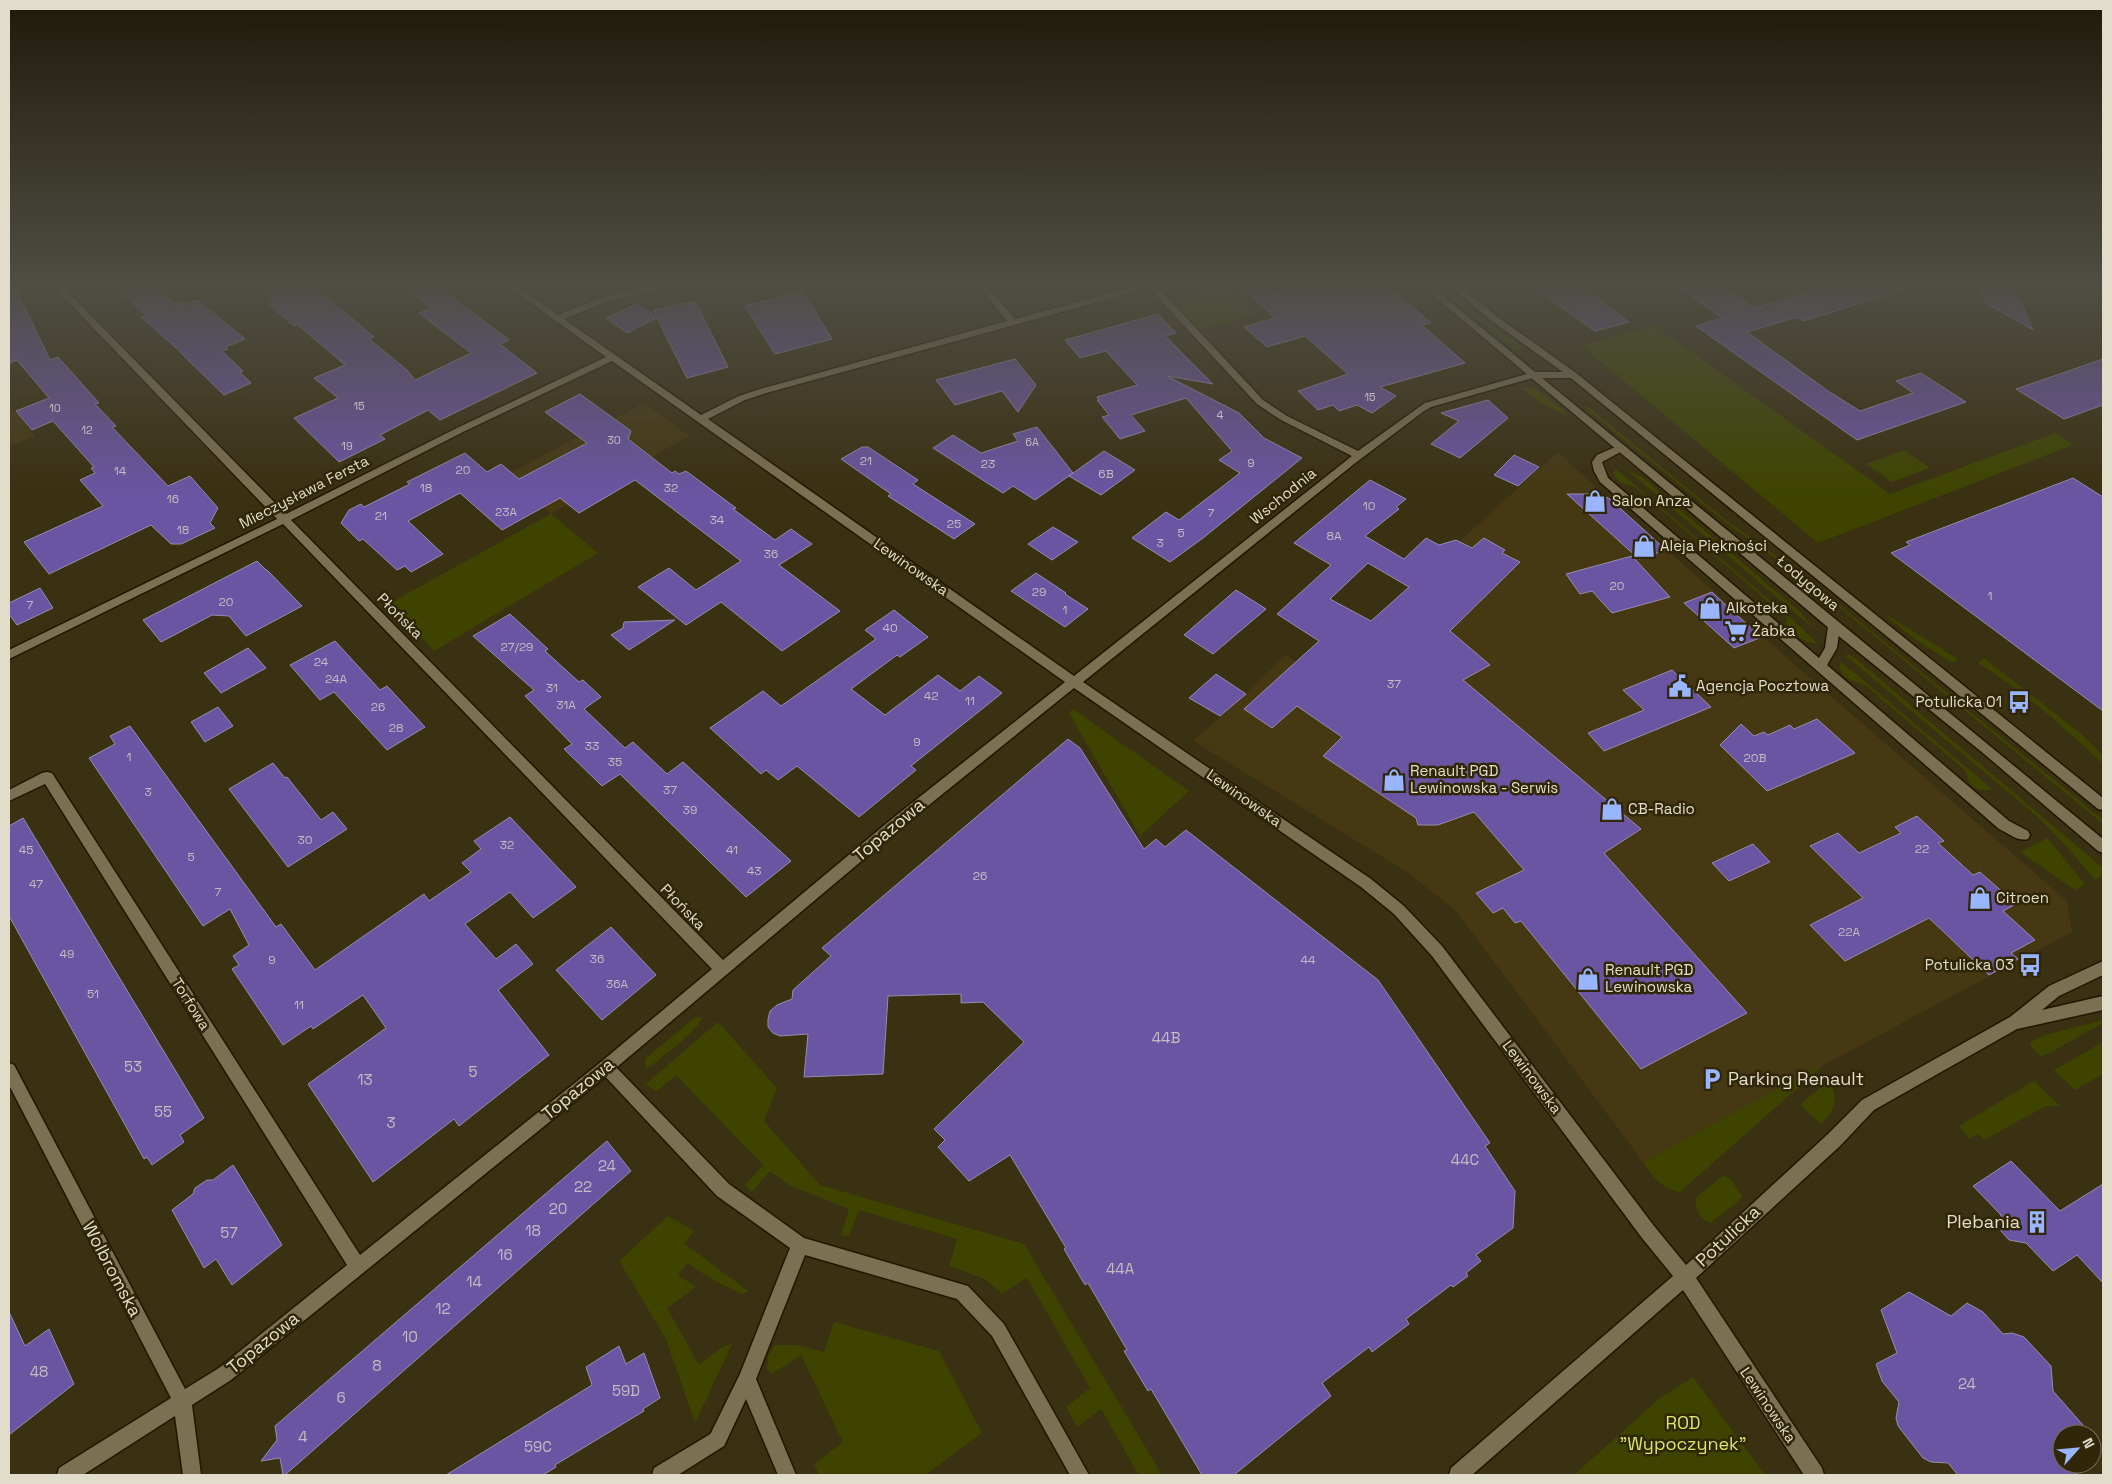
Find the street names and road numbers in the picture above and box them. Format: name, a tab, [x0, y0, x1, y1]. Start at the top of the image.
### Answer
street label: Mieczysława Fersta	[236, 450, 372, 533]
street label: Wschodnia	[1246, 463, 1320, 528]
street label: Lewinowska	[870, 534, 953, 600]
street label: Łodygowa	[1773, 551, 1844, 615]
street label: Płońska	[373, 589, 428, 643]
street label: Lewinowska	[1203, 765, 1286, 831]
street label: Topazowa	[848, 793, 929, 866]
street label: Płońska	[657, 879, 710, 934]
street label: Torfowa	[168, 974, 215, 1034]
street label: Lewinowska	[1499, 1036, 1566, 1118]
street label: Topazowa	[537, 1052, 619, 1125]
street label: Potulicka	[1691, 1200, 1765, 1271]
street label: Wolbromska	[78, 1217, 147, 1321]
street label: Topazowa	[222, 1306, 304, 1379]
street label: Lewinowska	[1736, 1363, 1801, 1447]

